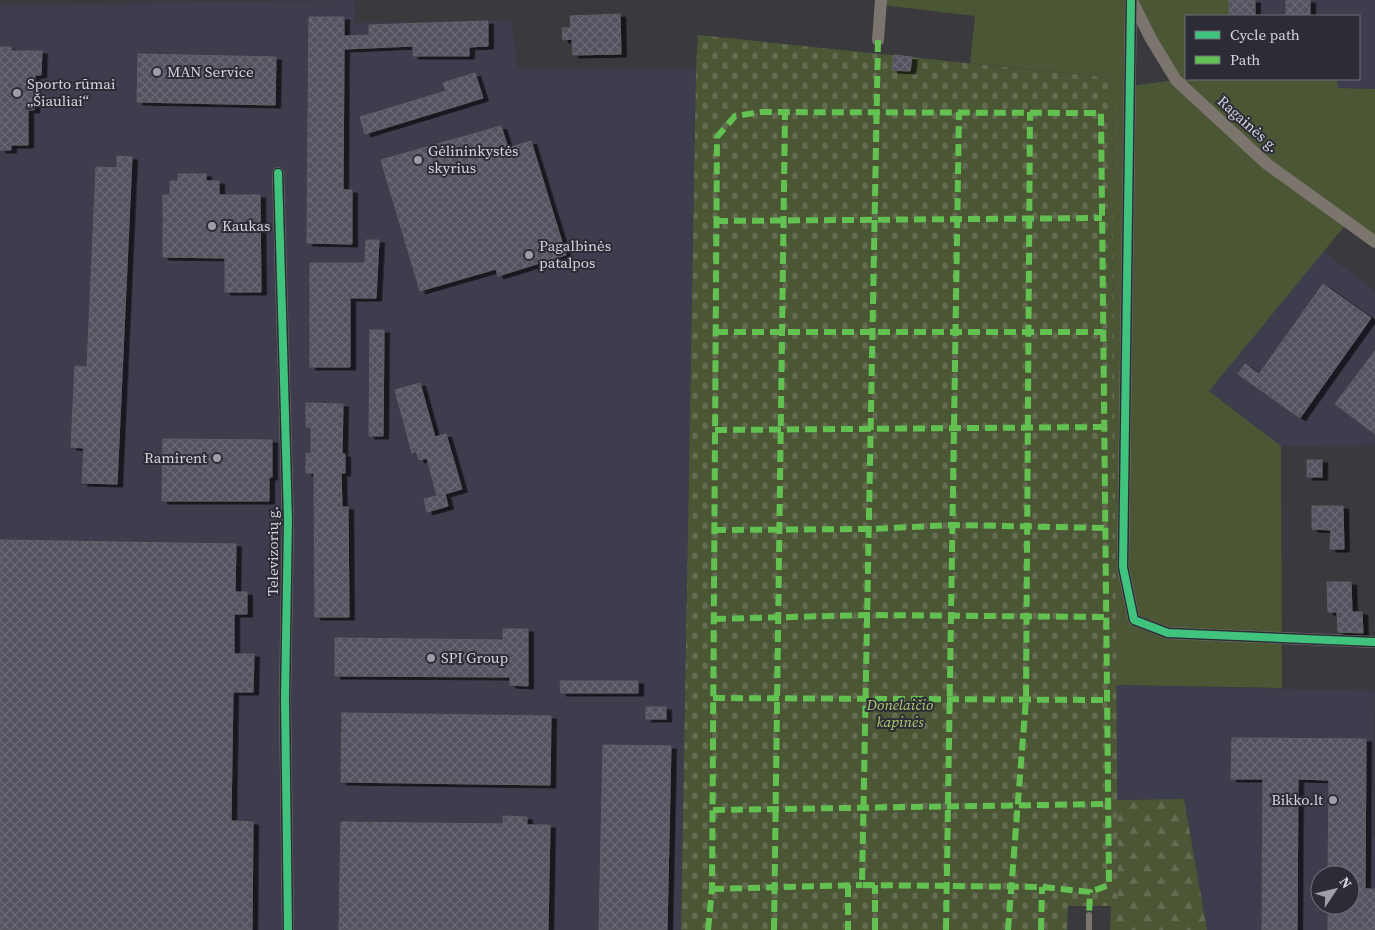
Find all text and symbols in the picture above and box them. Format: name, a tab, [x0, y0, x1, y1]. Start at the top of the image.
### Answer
legend	[1185, 15, 1360, 80]
text: Cycle path	[1230, 24, 1300, 45]
text: Path	[1230, 49, 1260, 70]
place label: MAN Service	[167, 61, 254, 82]
marker: MAN Service	[151, 66, 163, 78]
place label: Sporto rūmai „Šiauliai“	[27, 73, 115, 111]
marker: Sporto rūmai „Šiauliai“	[11, 87, 23, 99]
street label: Ragainės g.	[1213, 90, 1284, 157]
place label: Gėlininkystės skyrius	[428, 140, 519, 178]
marker: Gėlininkystės skyrius	[412, 154, 424, 166]
place label: Kaukas	[222, 215, 271, 236]
marker: Kaukas	[206, 220, 218, 232]
place label: Pagalbinės patalpos	[539, 235, 611, 273]
marker: Pagalbinės patalpos	[523, 249, 535, 261]
place label: Ramirent	[144, 447, 207, 468]
marker: Ramirent	[211, 452, 223, 464]
street label: Televizorių g.	[262, 506, 283, 596]
place label: SPI Group	[441, 647, 508, 668]
marker: SPI Group	[425, 652, 437, 664]
park label: Donelaičio kapinės	[866, 694, 933, 732]
place label: Bikko.lt	[1271, 789, 1323, 810]
marker: Bikko.lt	[1327, 794, 1339, 806]
north arrow	[1310, 865, 1360, 915]
text: N	[1335, 873, 1357, 892]

